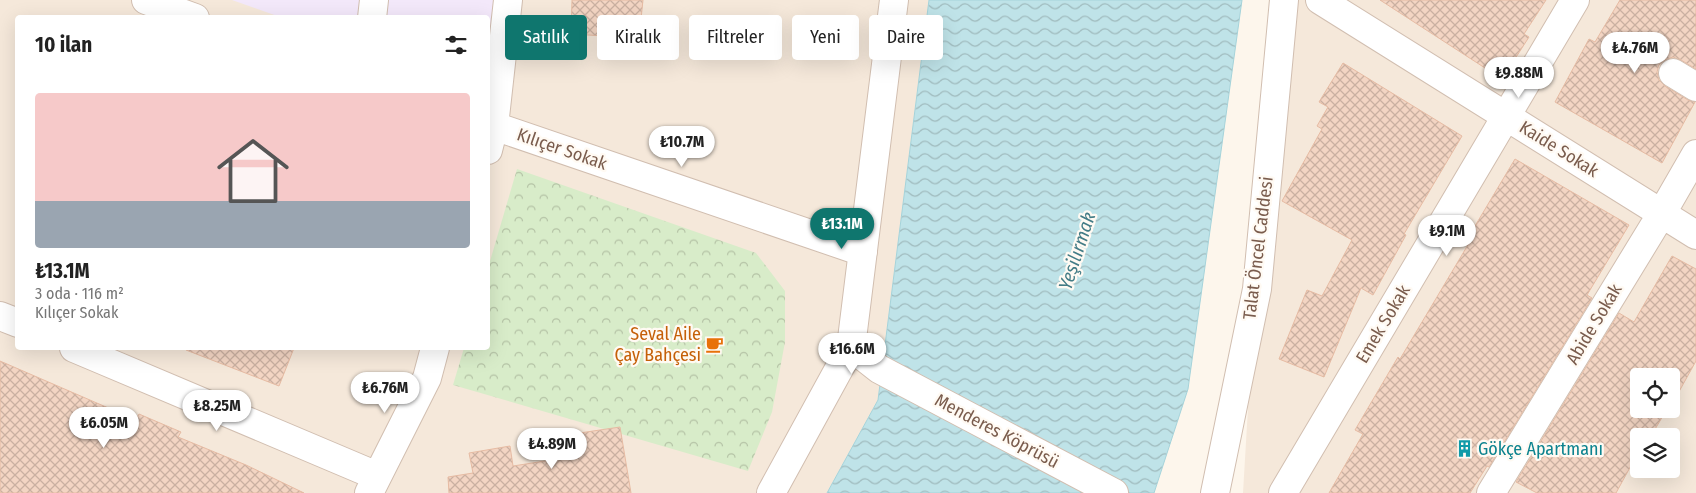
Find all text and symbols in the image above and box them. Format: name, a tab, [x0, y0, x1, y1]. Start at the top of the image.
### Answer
chip: Satılık	[505, 15, 587, 60]
chip: Kiralık	[597, 15, 679, 60]
chip: Filtreler	[689, 15, 782, 60]
chip: Yeni	[792, 15, 859, 60]
chip: Daire	[869, 15, 943, 60]
icon: filters	[442, 31, 470, 59]
text: 10 ilan	[35, 32, 92, 58]
pin: ₺4.76M	[1594, 32, 1676, 74]
text: ₺4.76M	[1612, 38, 1658, 57]
pin: ₺9.88M	[1478, 56, 1560, 99]
text: ₺9.88M	[1495, 63, 1543, 82]
street label: Kaide Sokak	[1515, 116, 1603, 182]
street label: Kılıçer Sokak	[514, 123, 611, 175]
icon: home	[208, 126, 298, 216]
pin: ₺10.7M	[641, 126, 723, 168]
text: ₺10.7M	[660, 132, 704, 151]
street label: Talat Öncel Caddesi	[1238, 175, 1278, 321]
pin: ₺13.1M	[801, 208, 883, 250]
water label: Yeşilırmak	[1054, 209, 1100, 293]
text: ₺13.1M	[821, 214, 863, 233]
pin: ₺9.1M	[1412, 214, 1482, 257]
text: ₺9.1M	[1429, 221, 1465, 240]
text: ₺13.1M	[35, 258, 90, 284]
street label: Abide Sokak	[1561, 279, 1627, 368]
street label: Emek Sokak	[1351, 280, 1415, 367]
text: 3 oda · 116 m²	[35, 284, 124, 303]
text: Kılıçer Sokak	[35, 303, 118, 322]
place label: Seval Aile Çay Bahçesi	[615, 323, 701, 366]
pin: ₺16.6M	[811, 332, 893, 375]
cafe icon: Seval Aile Çay Bahçesi	[705, 334, 725, 354]
text: ₺16.6M	[829, 339, 875, 358]
map controls	[1630, 368, 1680, 478]
button: locate	[1630, 368, 1680, 418]
pin: ₺6.76M	[344, 372, 426, 414]
text: ₺6.76M	[362, 378, 408, 397]
street label: Menderes Köprüsü	[931, 389, 1063, 473]
pin: ₺8.25M	[176, 390, 258, 432]
text: ₺8.25M	[193, 396, 241, 415]
pin: ₺6.05M	[63, 406, 145, 449]
text: ₺6.05M	[80, 413, 128, 432]
pin: ₺4.89M	[511, 428, 593, 470]
button: layers	[1630, 428, 1680, 478]
text: ₺4.89M	[528, 434, 576, 453]
place label: Gökçe Apartmanı	[1478, 438, 1603, 460]
building icon: Gökçe Apartmanı	[1454, 439, 1474, 459]

